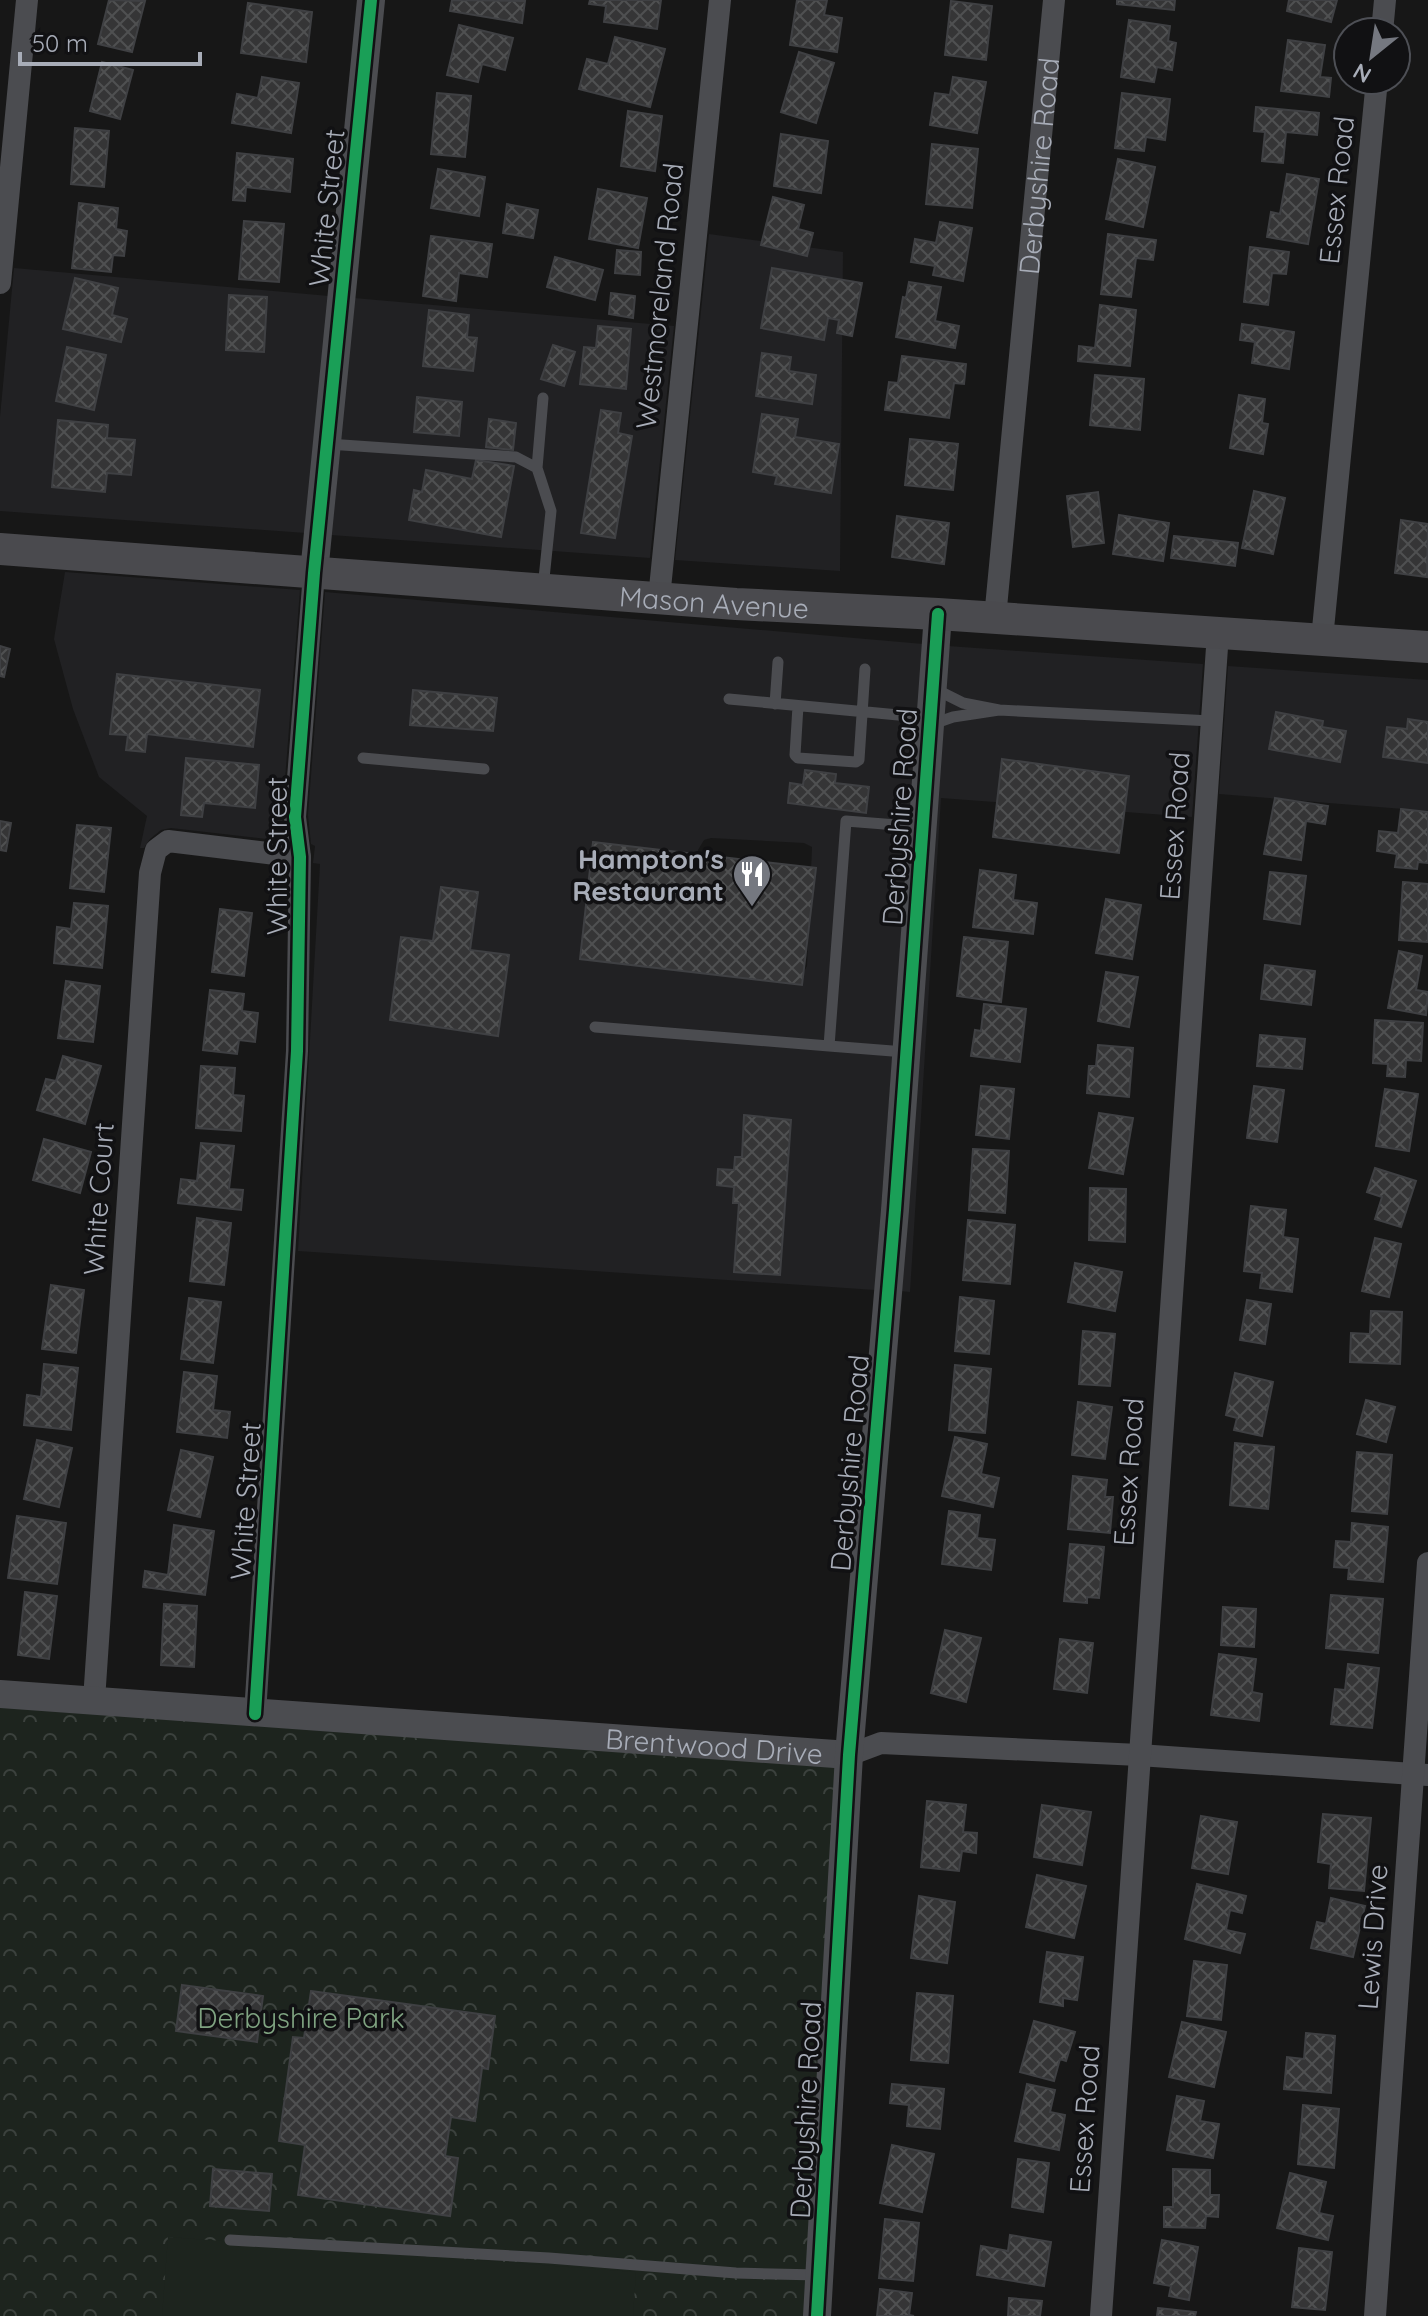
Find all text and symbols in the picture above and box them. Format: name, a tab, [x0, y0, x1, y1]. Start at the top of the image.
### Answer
scale bar	[20, 16, 200, 66]
north arrow	[1332, 16, 1412, 96]
text: 50 m	[32, 28, 88, 58]
street label: Derbyshire Road	[1010, 56, 1066, 276]
text: N	[1348, 57, 1376, 89]
street label: Essex Road	[1311, 114, 1361, 266]
street label: White Street	[300, 127, 352, 289]
street label: Westmoreland Road	[628, 161, 690, 431]
street label: Mason Avenue	[618, 578, 810, 625]
street label: Derbyshire Road	[874, 707, 924, 927]
street label: Essex Road	[1151, 751, 1197, 901]
street label: White Street	[259, 777, 294, 935]
place label: Hampton's Restaurant	[572, 841, 724, 908]
restaurant icon: Hampton's Restaurant	[731, 853, 773, 908]
street label: White Court	[75, 1121, 121, 1277]
street label: Derbyshire Road	[822, 1353, 876, 1573]
street label: Essex Road	[1105, 1397, 1151, 1547]
street label: White Street	[222, 1421, 268, 1581]
street label: Brentwood Drive	[604, 1720, 824, 1771]
street label: Lewis Drive	[1349, 1863, 1395, 2011]
park label: Derbyshire Park	[197, 2000, 405, 2035]
street label: Derbyshire Road	[782, 2000, 828, 2220]
street label: Essex Road	[1061, 2044, 1107, 2194]

